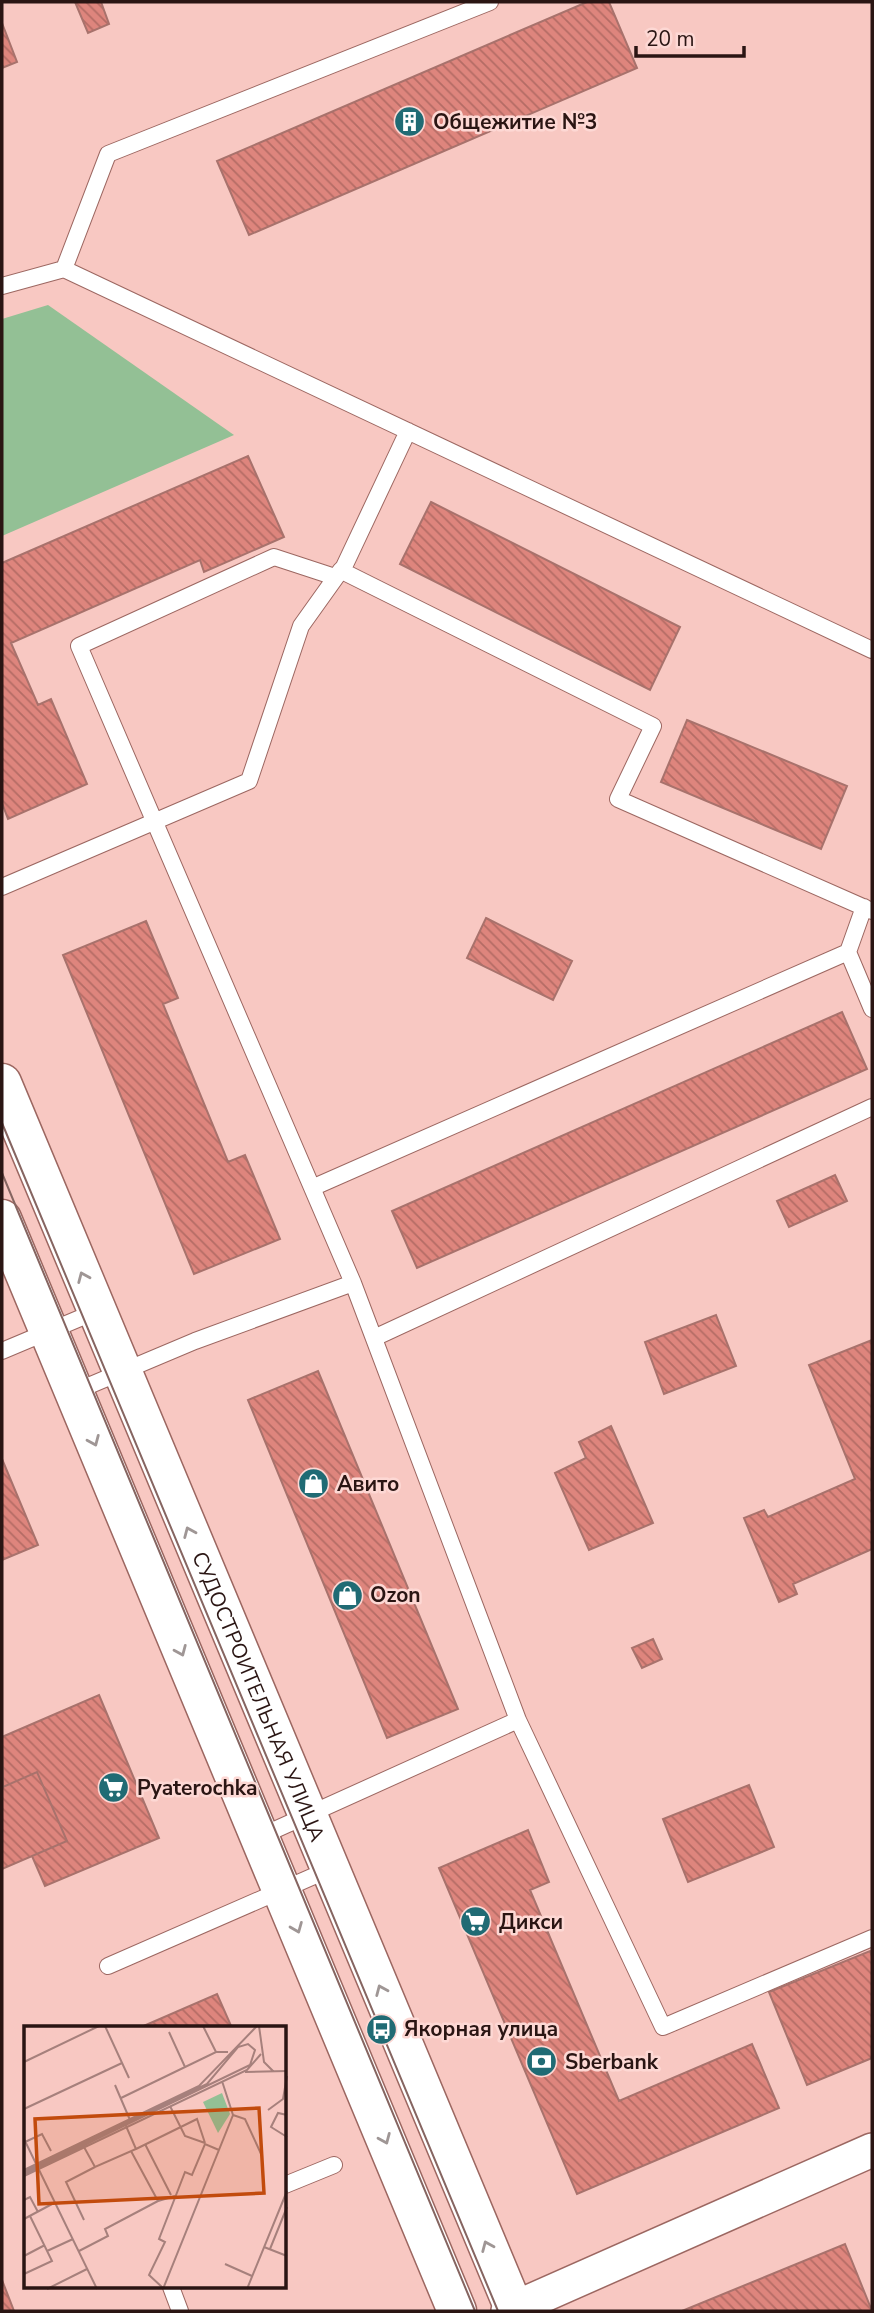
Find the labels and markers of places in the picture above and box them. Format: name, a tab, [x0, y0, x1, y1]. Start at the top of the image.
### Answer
building icon: Общежитие №3	[393, 105, 427, 139]
place label: Общежитие №3	[433, 108, 597, 136]
shop icon: Авито	[297, 1467, 331, 1501]
place label: Авито	[337, 1470, 399, 1498]
shop icon: Ozon	[330, 1578, 364, 1612]
place label: Ozon	[370, 1581, 421, 1609]
supermarket icon: Pyaterochka	[97, 1771, 131, 1805]
place label: Pyaterochka	[137, 1774, 257, 1802]
supermarket icon: Дикси	[459, 1905, 493, 1939]
place label: Дикси	[499, 1908, 563, 1936]
bus stop icon: Якорная улица	[364, 2012, 398, 2046]
place label: Якорная улица	[404, 2015, 558, 2043]
bank icon: Sberbank	[525, 2045, 559, 2079]
place label: Sberbank	[565, 2048, 659, 2076]

